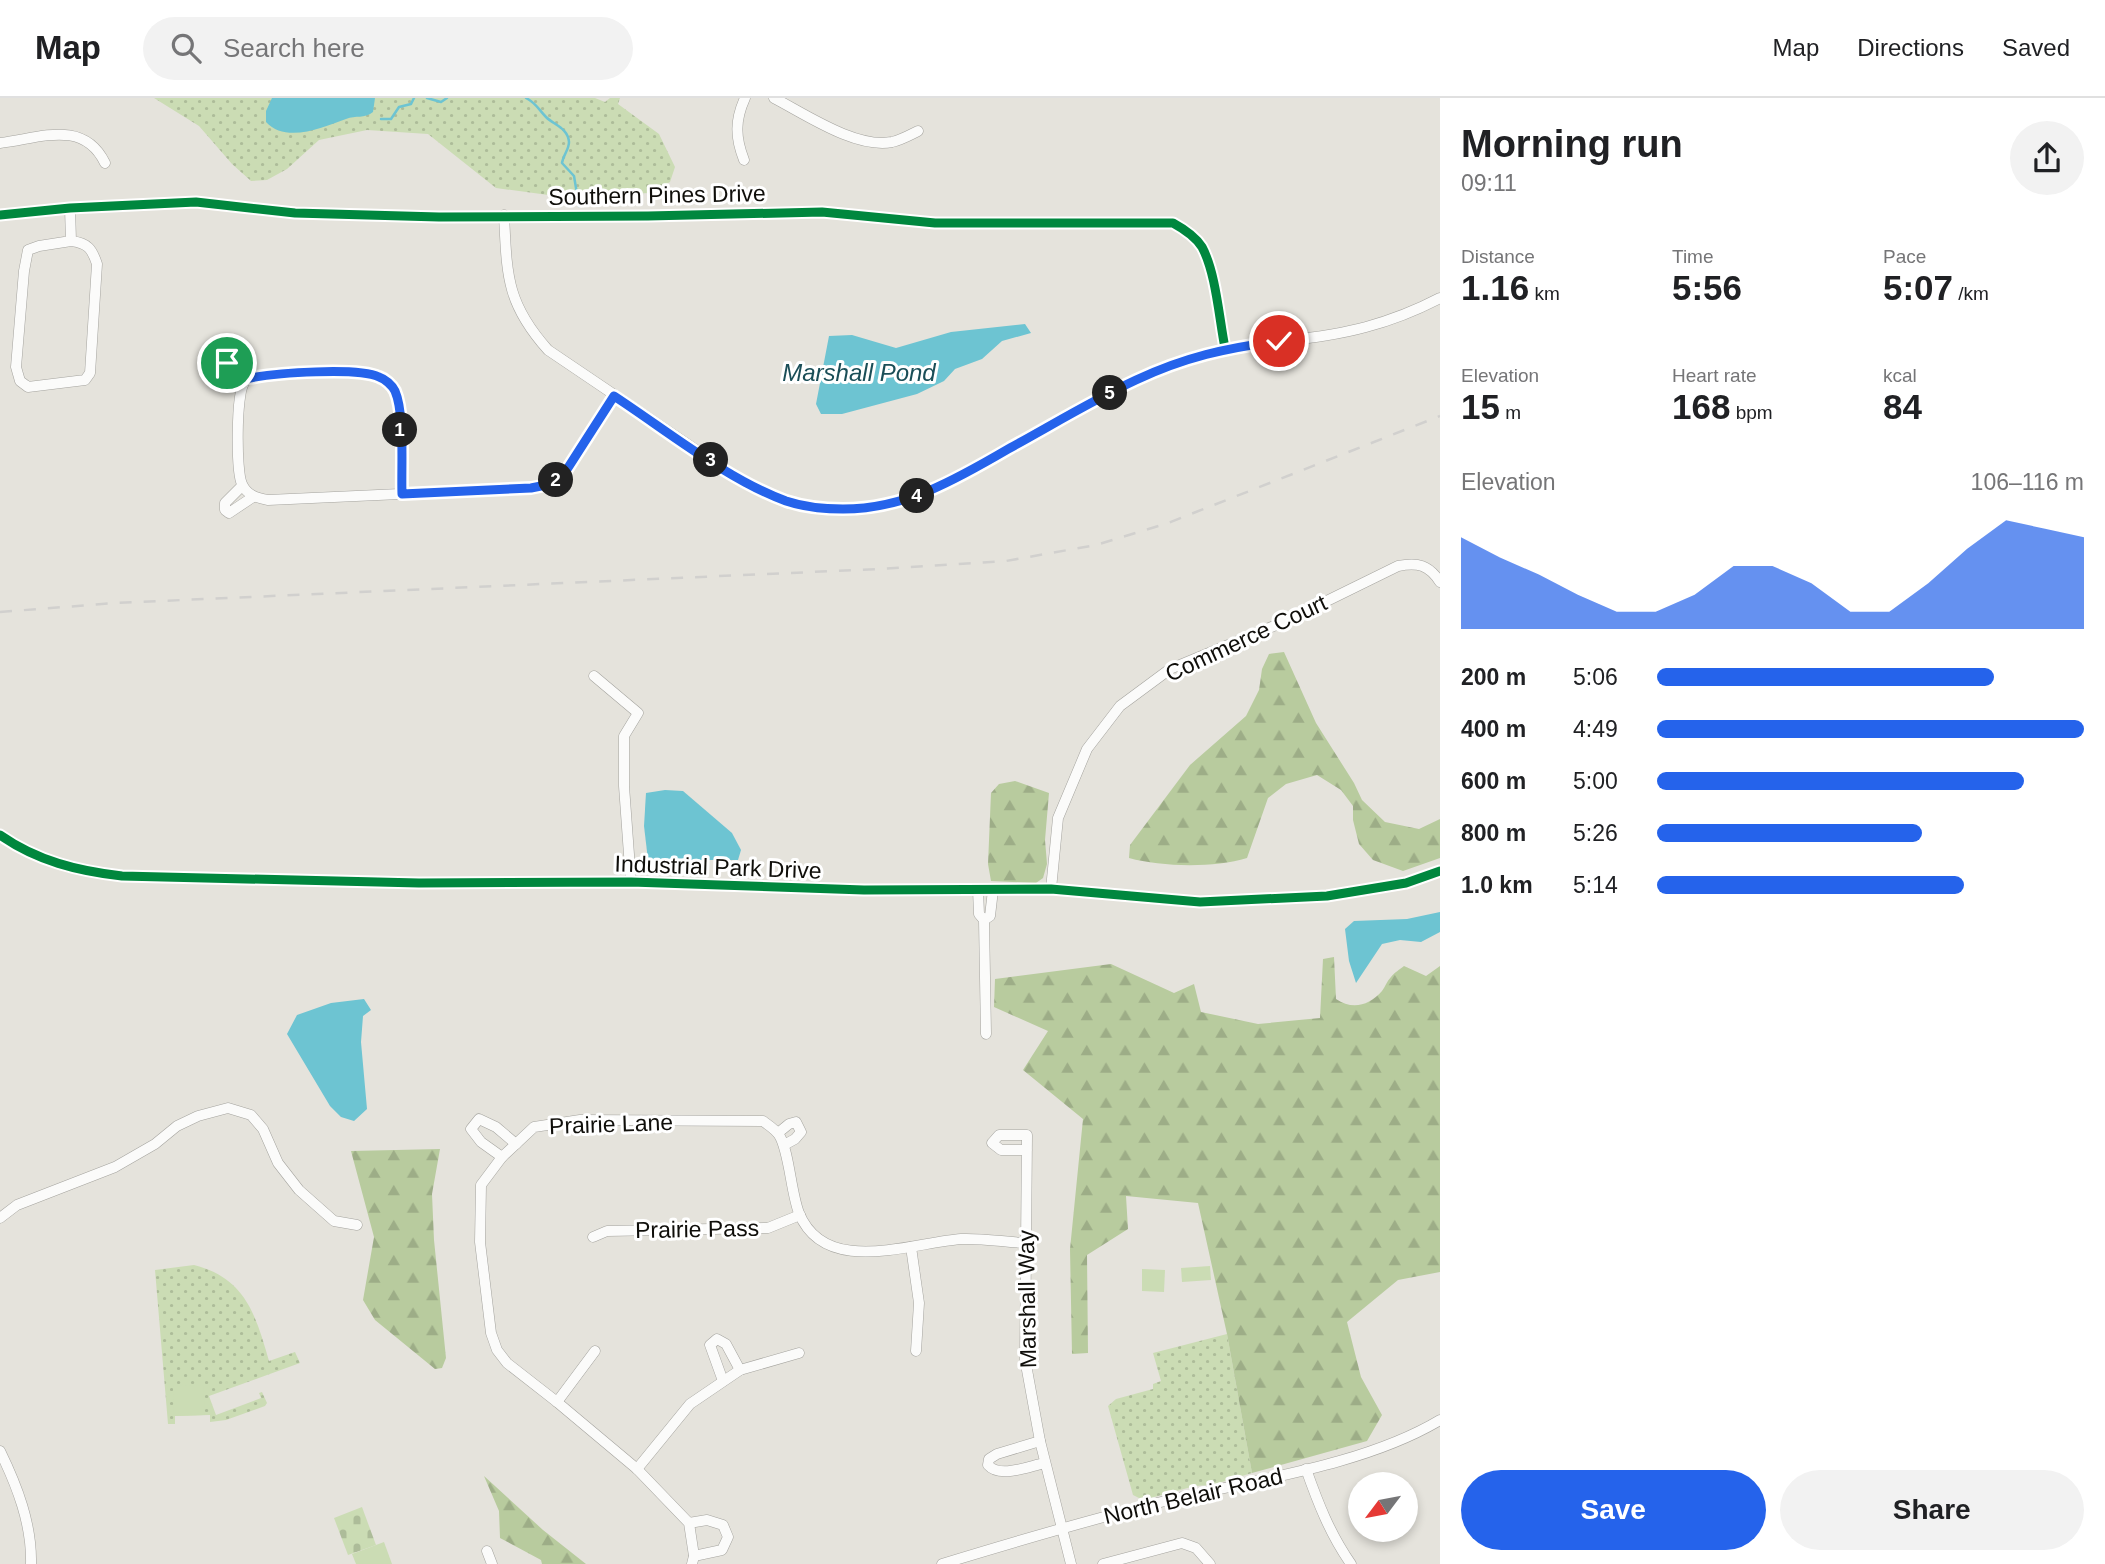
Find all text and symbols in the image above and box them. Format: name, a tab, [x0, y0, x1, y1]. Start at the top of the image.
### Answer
search box	[143, 17, 633, 80]
text: Map	[35, 29, 101, 66]
icon: search	[167, 29, 205, 67]
text: Search here	[223, 33, 365, 63]
text: Map	[1773, 34, 1819, 61]
text: Directions	[1857, 34, 1964, 61]
text: Saved	[2002, 34, 2070, 61]
button: share	[2010, 121, 2084, 195]
text: Morning run	[1461, 123, 1683, 165]
text: 09:11	[1461, 170, 1517, 196]
street label: Southern Pines Drive	[548, 180, 766, 210]
text: Distance	[1461, 246, 1535, 267]
text: Time	[1672, 246, 1714, 267]
text: Pace	[1883, 246, 1926, 267]
text: 1.16	[1461, 268, 1529, 307]
text: 5:56	[1672, 268, 1742, 307]
text: 5:07	[1883, 268, 1953, 307]
text: km	[1529, 283, 1560, 304]
text: /km	[1953, 283, 1989, 304]
pin	[1249, 311, 1309, 371]
icon: check	[1260, 322, 1298, 360]
pin	[197, 333, 257, 393]
icon: arrive	[208, 344, 246, 382]
water label: Marshall Pond	[782, 359, 936, 386]
text: Elevation	[1461, 365, 1539, 386]
text: Heart rate	[1672, 365, 1756, 386]
text: kcal	[1883, 365, 1917, 386]
pin: 5	[1092, 376, 1128, 410]
text: 5	[1104, 382, 1115, 403]
text: 15	[1461, 387, 1500, 426]
text: 168	[1672, 387, 1730, 426]
text: 84	[1883, 387, 1922, 426]
text: m	[1500, 402, 1521, 423]
text: bpm	[1730, 402, 1773, 423]
pin: 1	[382, 412, 418, 448]
text: 1	[394, 419, 405, 440]
pin: 3	[694, 442, 728, 478]
text: 3	[705, 449, 716, 470]
pin: 2	[538, 462, 574, 498]
text: 2	[550, 469, 561, 490]
text: Elevation	[1461, 469, 1556, 495]
text: 106–116 m	[1971, 469, 2084, 495]
pin: 4	[900, 478, 934, 514]
text: 4	[911, 485, 922, 506]
street label: Commerce Court	[1161, 589, 1331, 687]
text: 200 m	[1461, 664, 1526, 690]
text: 5:06	[1573, 664, 1618, 690]
text: 400 m	[1461, 716, 1526, 742]
text: 4:49	[1573, 716, 1618, 742]
text: 600 m	[1461, 768, 1526, 794]
text: 5:00	[1573, 768, 1618, 794]
text: 800 m	[1461, 820, 1526, 846]
text: 5:26	[1573, 820, 1618, 846]
street label: Industrial Park Drive	[614, 850, 822, 884]
text: 1.0 km	[1461, 872, 1533, 898]
text: 5:14	[1573, 872, 1618, 898]
street label: Prairie Lane	[549, 1109, 673, 1139]
street label: Prairie Pass	[635, 1215, 759, 1243]
street label: Marshall Way	[1013, 1229, 1041, 1368]
street label: North Belair Road	[1101, 1463, 1285, 1529]
button: Save	[1461, 1470, 1766, 1550]
button: Share	[1780, 1470, 2084, 1550]
north arrow	[1348, 1472, 1418, 1542]
map controls	[1348, 1472, 1418, 1542]

